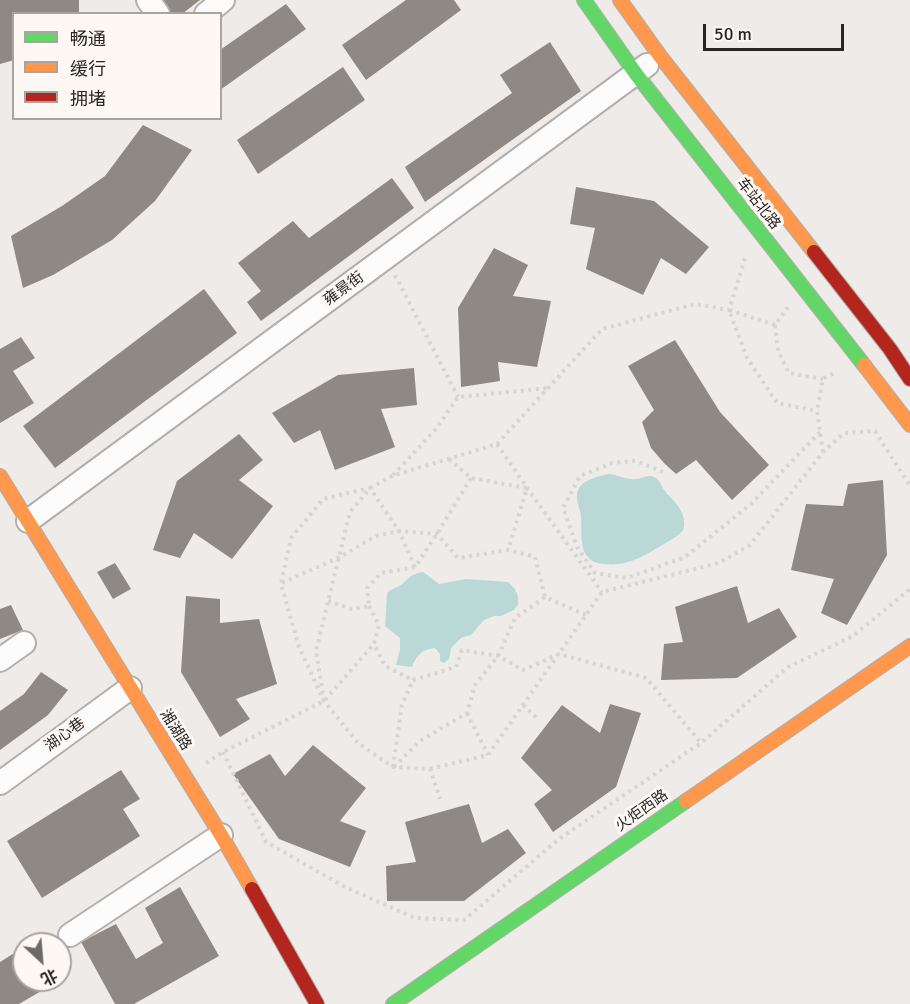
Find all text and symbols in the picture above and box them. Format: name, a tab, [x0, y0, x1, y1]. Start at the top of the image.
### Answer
legend	[12, 12, 222, 120]
scale bar	[706, 12, 847, 50]
text: 50 m	[714, 23, 752, 45]
text: 畅通	[70, 28, 106, 50]
text: 缓行	[70, 58, 106, 80]
text: 拥堵	[70, 88, 106, 110]
street label: 车站北路	[732, 175, 784, 233]
street label: 雍景街	[321, 268, 367, 310]
street label: 湘湖路	[155, 706, 195, 754]
street label: 湖心巷	[42, 714, 88, 756]
street label: 火炬西路	[612, 786, 672, 836]
north arrow	[12, 932, 72, 992]
text: 北	[37, 964, 61, 989]

